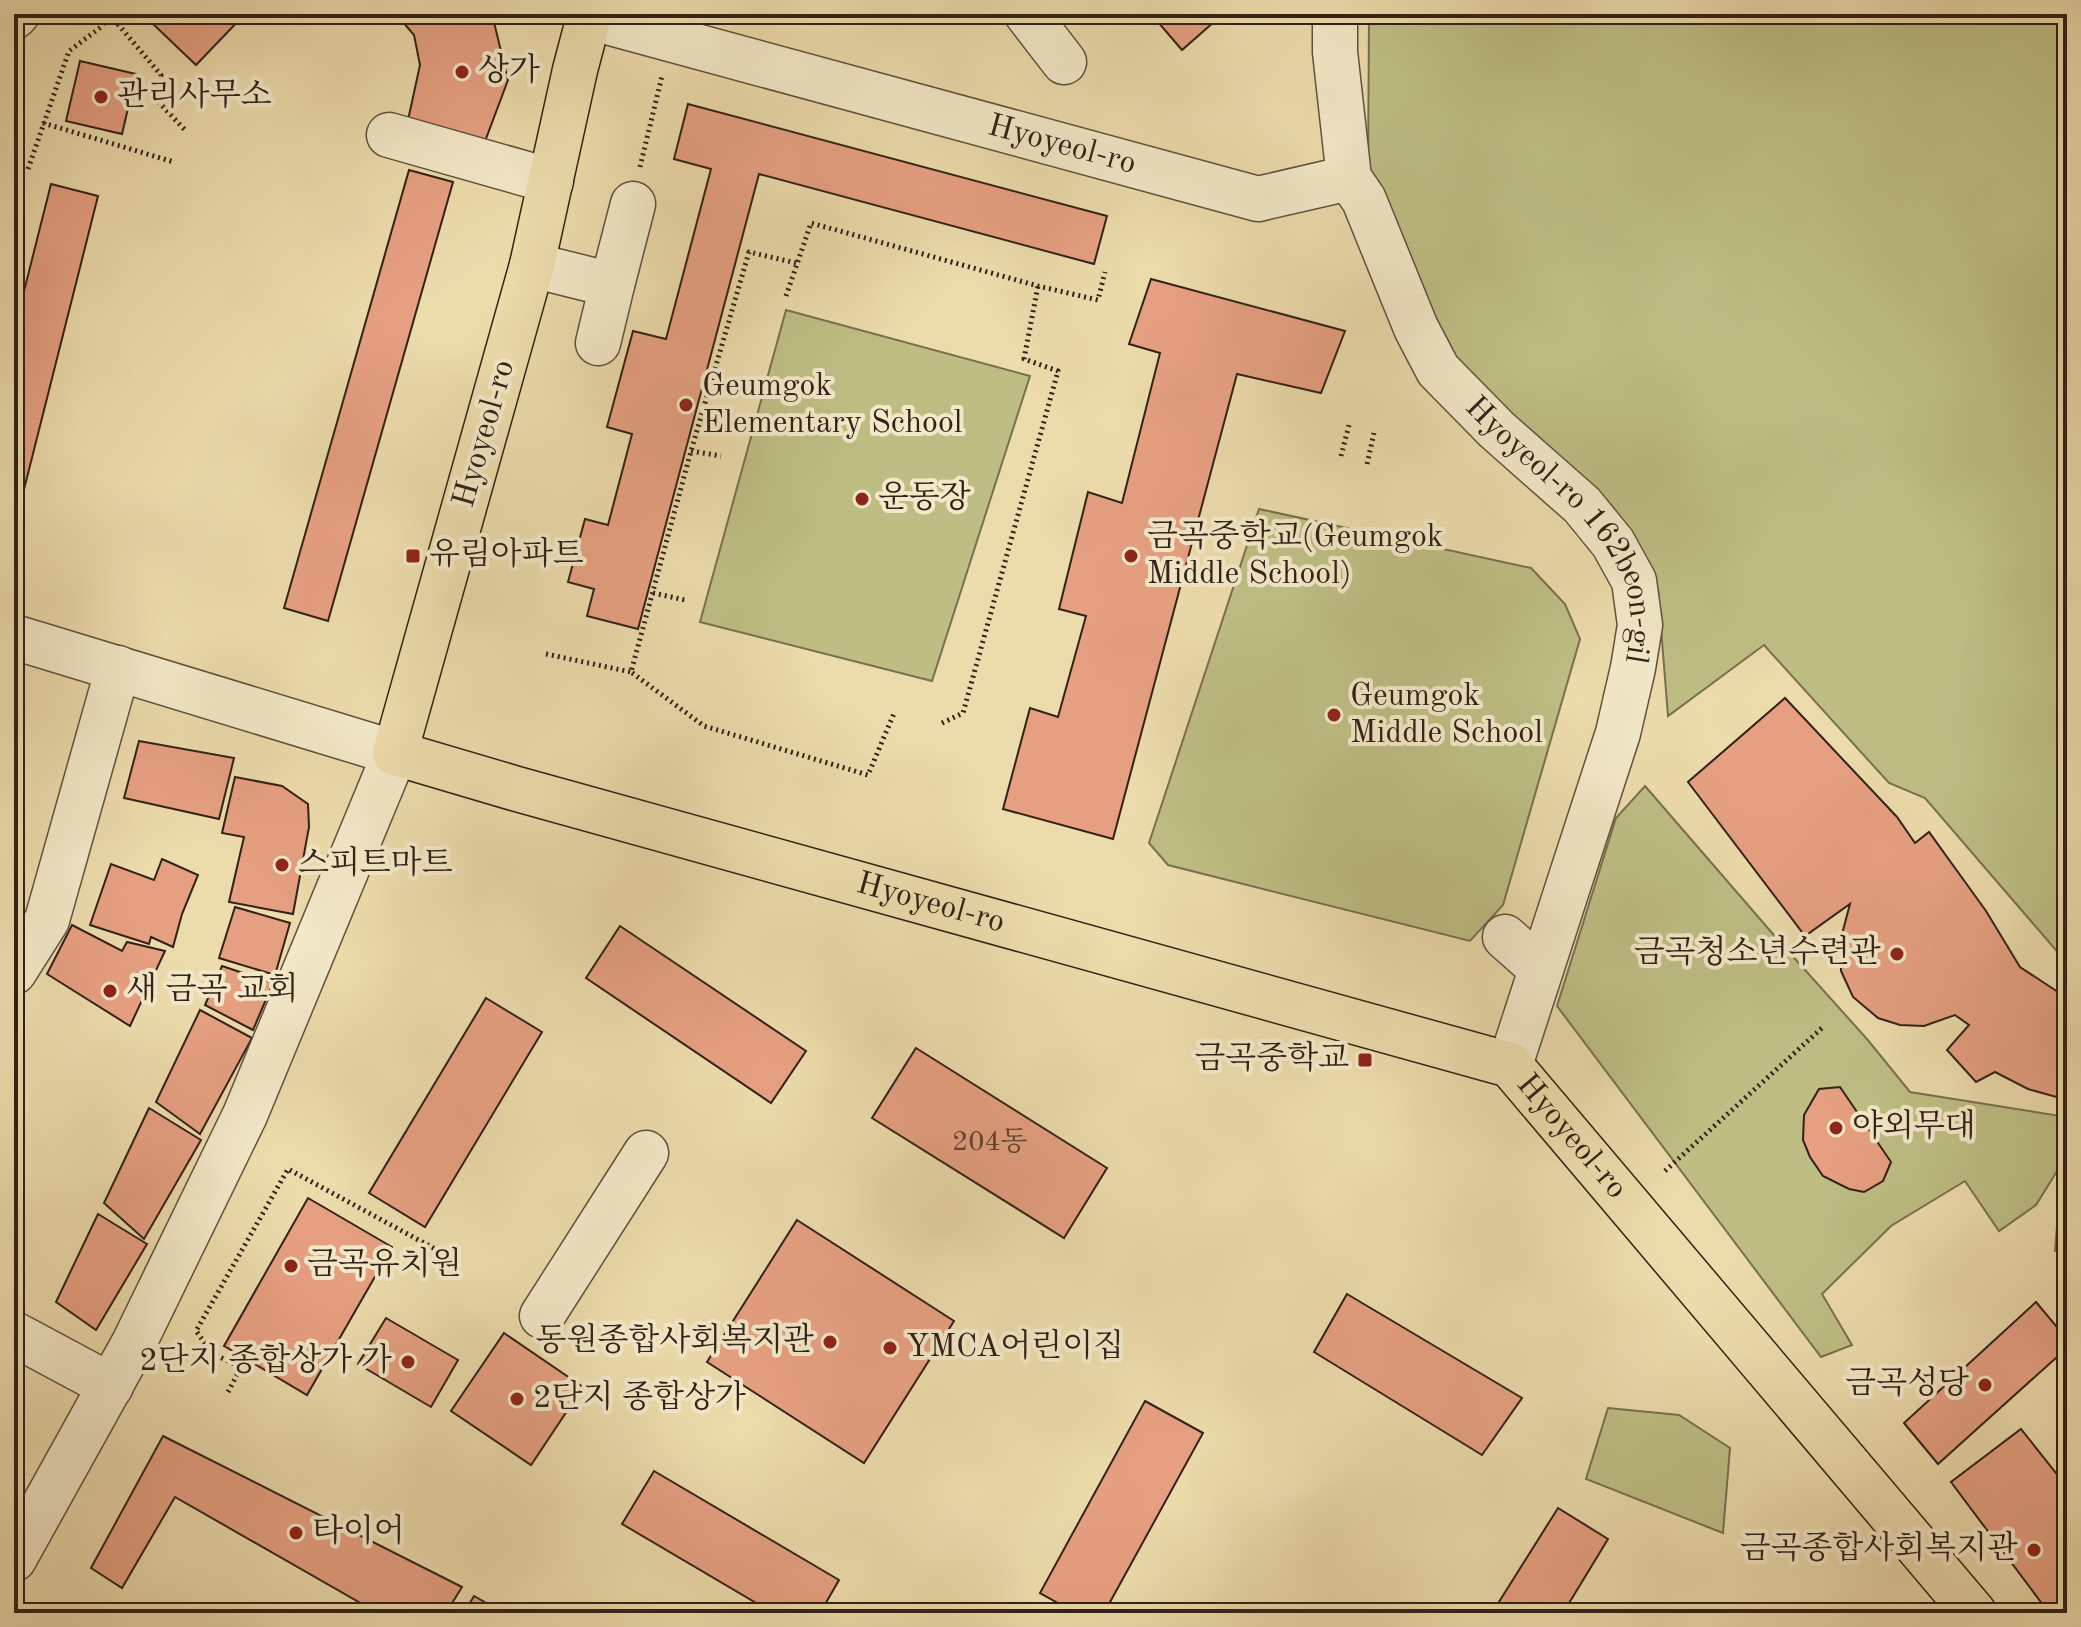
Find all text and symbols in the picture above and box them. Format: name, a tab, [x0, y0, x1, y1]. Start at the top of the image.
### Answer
place label: 상가	[478, 52, 540, 88]
marker: 상가	[453, 63, 471, 81]
place label: 관리사무소	[117, 77, 272, 113]
marker: 관리사무소	[92, 88, 110, 106]
street label: Hyoyeol-ro	[984, 110, 1139, 181]
street label: Hyoyeol-ro	[449, 357, 521, 511]
place label: Geumgok Elementary School	[702, 371, 962, 440]
street label: Hyoyeol-ro 162beon-gil	[1458, 391, 1656, 665]
marker: Geumgok Elementary School	[677, 396, 695, 414]
place label: 운동장	[878, 479, 971, 515]
marker: 운동장	[853, 490, 871, 508]
place label: 금곡중학교(Geumgok Middle School)	[1147, 518, 1443, 591]
place label: 유림아파트	[429, 536, 584, 572]
marker: 유림아파트	[404, 547, 422, 565]
marker: 금곡중학교(Geumgok Middle School)	[1122, 547, 1140, 565]
place label: Geumgok Middle School	[1350, 681, 1543, 750]
marker: Geumgok Middle School	[1325, 706, 1343, 724]
place label: 스피트마트	[298, 845, 453, 881]
marker: 스피트마트	[273, 856, 291, 874]
street label: Hyoyeol-ro	[853, 868, 1008, 940]
place label: 금곡청소년수련관	[1634, 934, 1881, 970]
marker: 금곡청소년수련관	[1888, 945, 1906, 963]
place label: 새 금곡 교회	[126, 971, 298, 1007]
marker: 새 금곡 교회	[101, 982, 119, 1000]
place label: 금곡중학교	[1194, 1040, 1349, 1076]
marker: 금곡중학교	[1356, 1051, 1374, 1069]
street label: Hyoyeol-ro	[1510, 1069, 1632, 1206]
place label: 야외무대	[1852, 1108, 1976, 1144]
marker: 야외무대	[1827, 1119, 1845, 1137]
house number: 204동	[952, 1128, 1028, 1157]
place label: 금곡유치원	[307, 1246, 462, 1282]
marker: 금곡유치원	[282, 1257, 300, 1275]
place label: 동원종합사회복지관	[536, 1322, 814, 1358]
place label: YMCA어린이집	[906, 1328, 1124, 1364]
marker: 동원종합사회복지관	[821, 1333, 839, 1351]
marker: YMCA어린이집	[881, 1339, 899, 1357]
place label: 2단지 종합상가 가	[139, 1342, 392, 1378]
marker: 2단지 종합상가 가	[399, 1353, 417, 1371]
place label: 금곡성당	[1845, 1365, 1969, 1401]
marker: 금곡성당	[1976, 1376, 1994, 1394]
place label: 2단지 종합상가	[533, 1379, 746, 1415]
marker: 2단지 종합상가	[508, 1390, 526, 1408]
place label: 타이어	[312, 1513, 405, 1549]
marker: 타이어	[287, 1524, 305, 1542]
place label: 금곡종합사회복지관	[1740, 1530, 2018, 1566]
marker: 금곡종합사회복지관	[2025, 1541, 2043, 1559]

